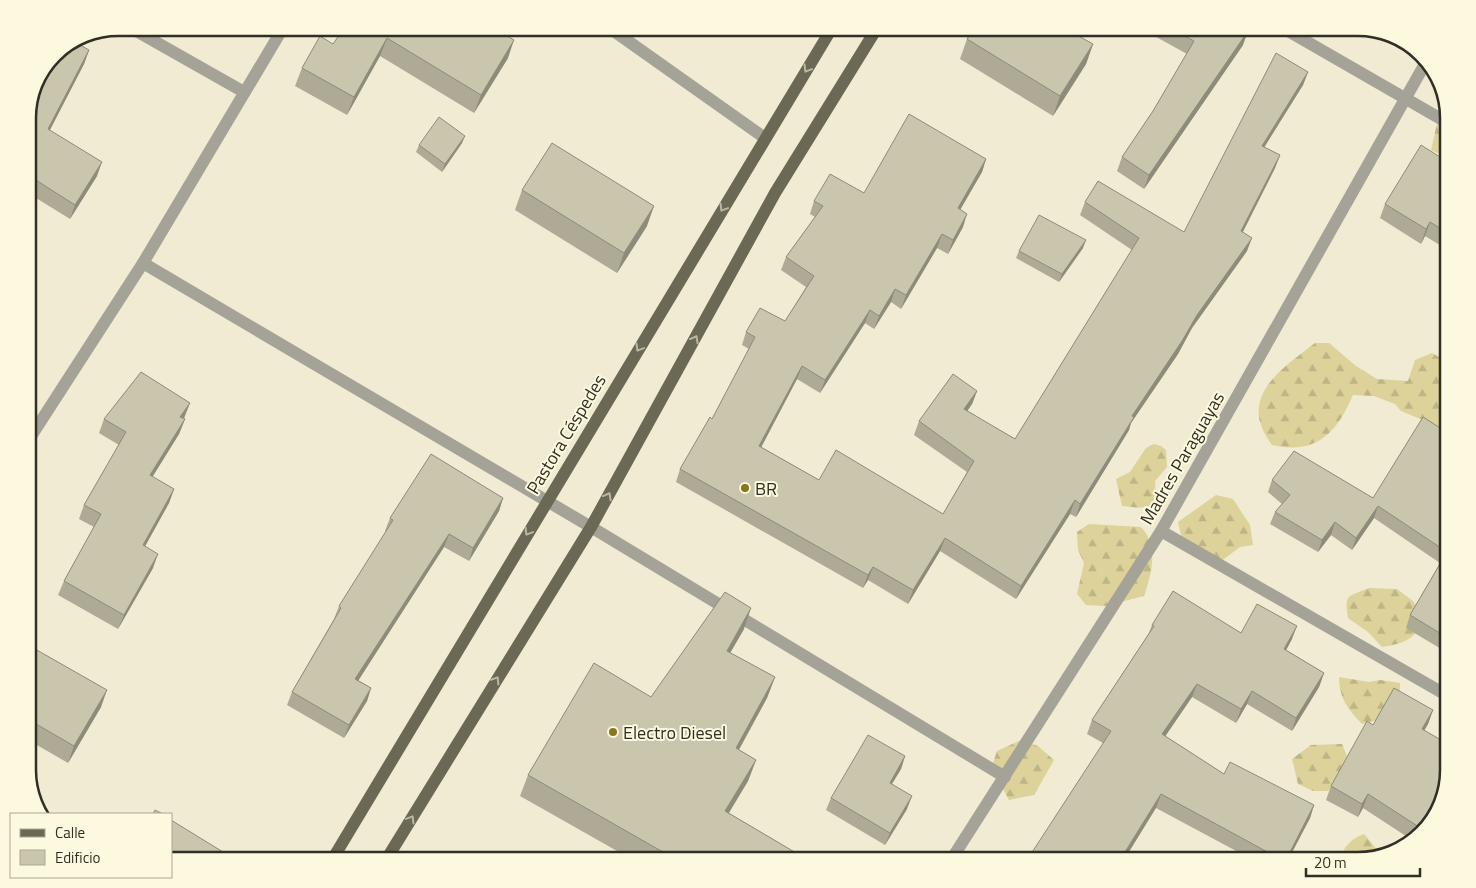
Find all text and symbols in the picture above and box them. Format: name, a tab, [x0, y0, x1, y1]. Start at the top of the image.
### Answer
one-way arrow	[803, 64, 813, 73]
one-way arrow	[719, 203, 729, 212]
one-way arrow	[688, 335, 698, 344]
one-way arrow	[635, 342, 645, 351]
street label: Pastora Céspedes	[519, 369, 613, 499]
street label: Madres Paraguayas	[1133, 386, 1231, 530]
place label: BR	[755, 475, 777, 502]
marker: BR	[739, 482, 751, 494]
one-way arrow	[602, 493, 612, 502]
one-way arrow	[524, 526, 534, 535]
one-way arrow	[490, 676, 499, 686]
place label: Electro Diesel	[623, 719, 726, 746]
marker: Electro Diesel	[607, 726, 619, 738]
legend	[10, 813, 172, 878]
one-way arrow	[405, 815, 415, 824]
text: Calle	[55, 821, 85, 844]
text: Edificio	[55, 846, 100, 869]
scale bar	[1306, 846, 1420, 878]
text: 20 m	[1314, 851, 1347, 874]

